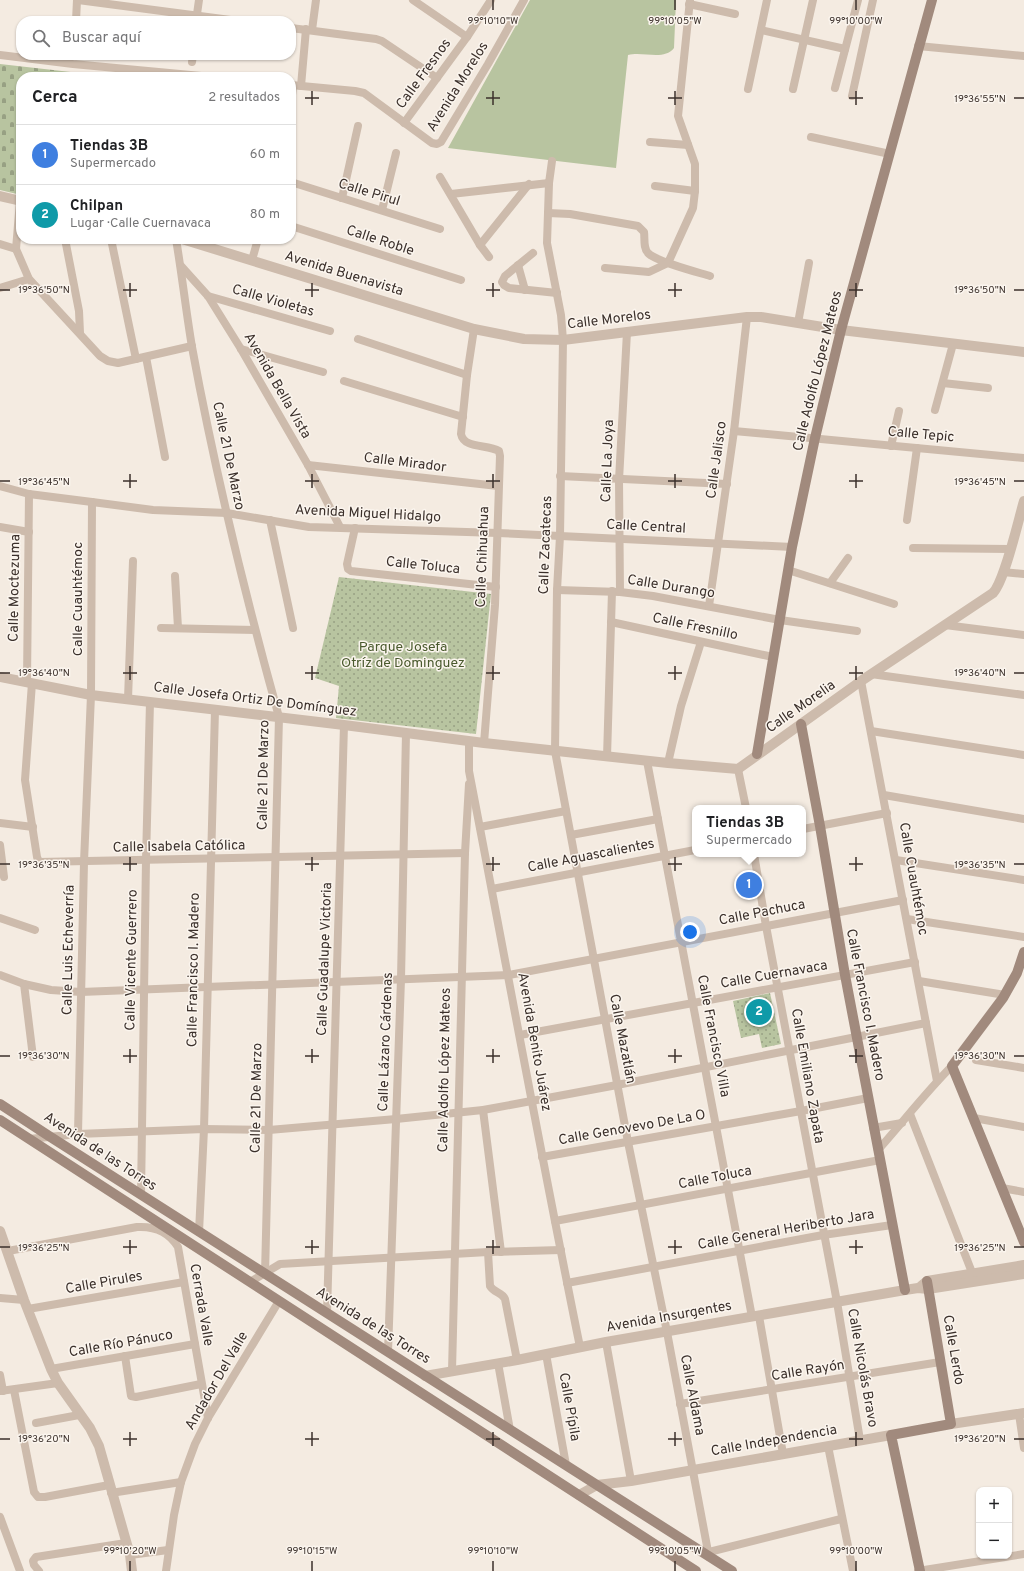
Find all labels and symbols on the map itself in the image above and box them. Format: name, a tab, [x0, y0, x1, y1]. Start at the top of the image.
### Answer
text: 99°10'10"W	[468, 15, 518, 28]
text: 99°10'05"W	[648, 15, 702, 28]
text: 99°10'00"W	[829, 15, 883, 28]
street label: Calle Fresnos	[393, 36, 455, 112]
street label: Avenida Morelos	[423, 39, 493, 135]
text: 19°36'55"N	[954, 93, 1006, 106]
street label: Calle Pirul	[336, 176, 402, 210]
street label: Calle Roble	[344, 222, 416, 260]
street label: Avenida Buenavista	[283, 248, 405, 300]
street label: Calle Violetas	[230, 281, 316, 321]
text: 19°36'50"N	[18, 284, 70, 297]
text: 19°36'50"N	[954, 284, 1006, 297]
street label: Calle Adolfo López Mateos	[790, 289, 846, 453]
street label: Calle Morelos	[566, 306, 652, 334]
street label: Avenida Bella Vista	[240, 330, 314, 442]
street label: Calle 21 De Marzo	[208, 400, 248, 512]
street label: Calle La Joya	[598, 419, 618, 503]
street label: Calle Jalisco	[703, 420, 731, 500]
street label: Calle Tepic	[887, 424, 955, 446]
street label: Calle Mirador	[363, 449, 448, 477]
text: 19°36'45"N	[18, 476, 70, 489]
text: 19°36'45"N	[954, 476, 1006, 489]
street label: Calle Zacatecas	[536, 495, 556, 595]
street label: Avenida Miguel Hidalgo	[294, 502, 442, 526]
street label: Calle Chihuahua	[473, 506, 493, 608]
street label: Calle Central	[606, 516, 686, 538]
street label: Calle Moctezuma	[6, 534, 24, 642]
street label: Calle Cuauhtémoc	[70, 542, 87, 656]
street label: Calle Toluca	[385, 554, 461, 578]
street label: Calle Durango	[626, 572, 716, 602]
street label: Calle Fresnillo	[651, 610, 740, 644]
park label: Parque Josefa Otríz de Dominguez	[341, 639, 465, 672]
text: 19°36'40"N	[18, 667, 70, 680]
text: 19°36'40"N	[954, 667, 1006, 680]
street label: Calle Morelia	[763, 677, 839, 737]
street label: Calle Josefa Ortiz De Domínguez	[152, 679, 358, 721]
street label: Calle 21 De Marzo	[255, 720, 273, 830]
street label: Calle Cuauhtémoc	[895, 821, 931, 937]
street label: Calle Aguascalientes	[526, 835, 656, 877]
street label: Calle Isabela Católica	[113, 837, 245, 857]
text: 19°36'35"N	[18, 859, 70, 872]
text: 19°36'35"N	[954, 859, 1006, 872]
pin: 1	[736, 870, 762, 900]
street label: Calle Guadalupe Victoria	[314, 882, 336, 1036]
street label: Calle Luis Echeverría	[59, 885, 79, 1015]
street label: Calle Vicente Guerrero	[122, 889, 142, 1031]
street label: Calle Francisco I. Madero	[184, 892, 204, 1047]
street label: Calle Pachuca	[717, 896, 807, 930]
your location	[680, 922, 700, 942]
street label: Calle Francisco I. Madero	[842, 928, 888, 1083]
street label: Calle Cuernavaca	[719, 957, 829, 993]
street label: Avenida Benito Juárez	[513, 971, 555, 1113]
street label: Calle Lázaro Cárdenas	[375, 972, 397, 1112]
street label: Calle Francisco Villa	[693, 973, 733, 1099]
street label: Calle Adolfo López Mateos	[435, 987, 455, 1153]
street label: Calle Mazatlán	[605, 993, 639, 1085]
pin: 2	[746, 997, 772, 1027]
street label: Calle Emiliano Zapata	[787, 1007, 827, 1145]
street label: Calle 21 De Marzo	[248, 1043, 266, 1153]
text: 19°36'30"N	[18, 1050, 70, 1063]
text: 19°36'30"N	[954, 1050, 1006, 1063]
street label: Calle Genovevo De La O	[557, 1107, 707, 1149]
street label: Avenida de las Torres	[40, 1109, 160, 1195]
street label: Calle Toluca	[677, 1163, 753, 1193]
street label: Calle General Heriberto Jara	[696, 1206, 876, 1254]
text: 19°36'25"N	[18, 1242, 70, 1255]
text: 19°36'25"N	[954, 1242, 1006, 1255]
street label: Cerrada Valle	[185, 1263, 217, 1347]
street label: Calle Pirules	[64, 1268, 144, 1298]
street label: Avenida de las Torres	[313, 1284, 433, 1368]
street label: Avenida Insurgentes	[605, 1298, 733, 1336]
street label: Calle Nicolás Bravo	[843, 1307, 881, 1429]
street label: Calle Lerdo	[938, 1314, 968, 1387]
street label: Calle Río Pánuco	[68, 1326, 175, 1362]
street label: Andador Del Valle	[182, 1329, 252, 1433]
street label: Calle Aldama	[676, 1353, 708, 1437]
street label: Calle Rayón	[770, 1357, 846, 1385]
street label: Calle Pípila	[555, 1371, 583, 1443]
street label: Calle Independencia	[710, 1422, 838, 1460]
text: 19°36'20"N	[18, 1433, 70, 1446]
text: 19°36'20"N	[954, 1433, 1006, 1446]
text: 99°10'20"W	[103, 1545, 157, 1558]
text: 99°10'15"W	[287, 1545, 337, 1558]
text: 99°10'10"W	[468, 1545, 518, 1558]
text: 99°10'05"W	[648, 1545, 702, 1558]
text: 99°10'00"W	[829, 1545, 883, 1558]

